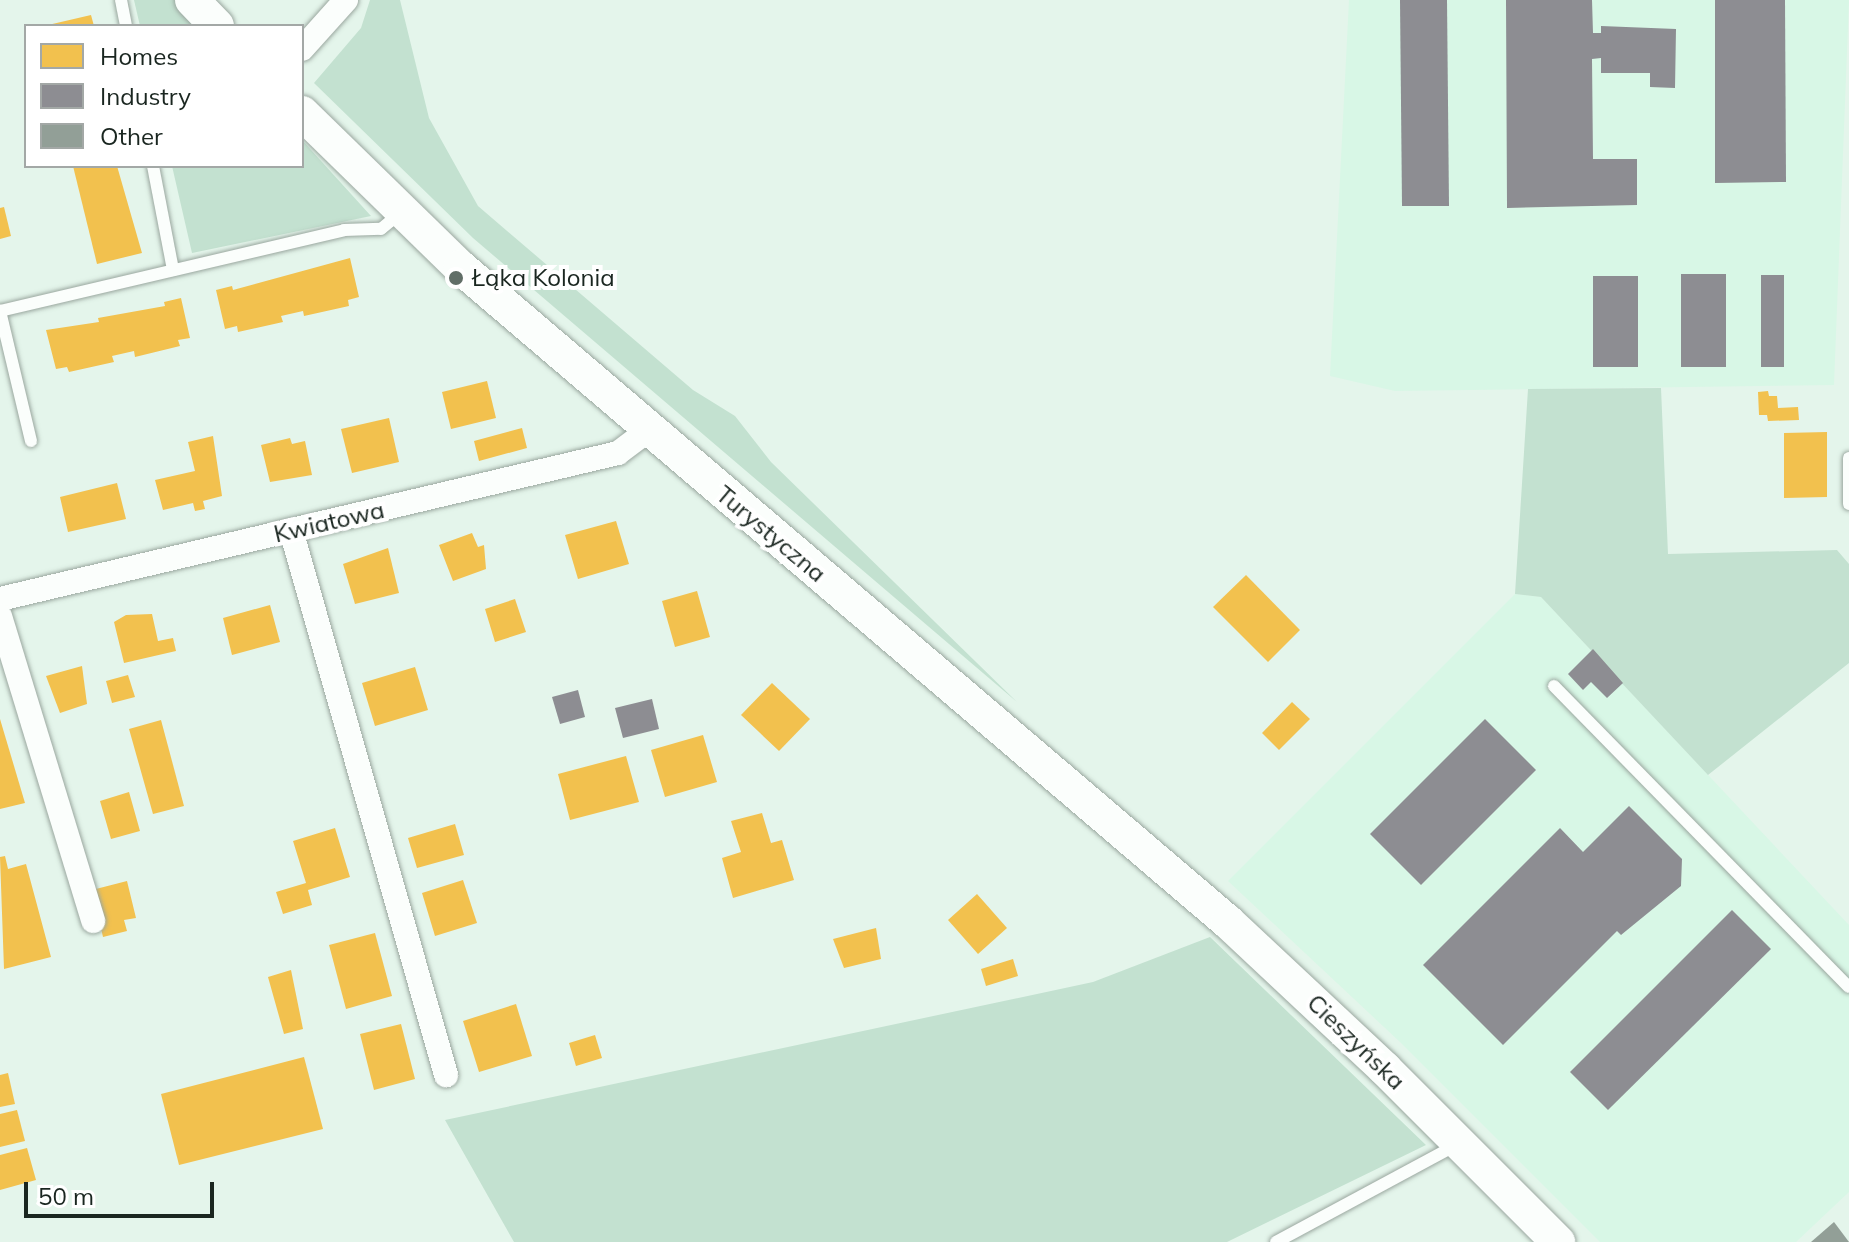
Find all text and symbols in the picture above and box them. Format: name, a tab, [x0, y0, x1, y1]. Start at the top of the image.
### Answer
legend	[24, 24, 304, 168]
text: Homes	[100, 41, 178, 71]
text: Industry	[100, 81, 191, 111]
text: Other	[100, 121, 163, 151]
place label: Łąka Kolonia	[472, 264, 615, 292]
marker: Łąka Kolonia	[447, 269, 465, 287]
street label: Turystyczna	[710, 480, 832, 588]
street label: Kwiatowa	[271, 495, 387, 549]
street label: Cieszyńska	[1301, 988, 1411, 1096]
scale bar	[28, 1166, 218, 1216]
text: 50 m	[38, 1181, 94, 1211]

